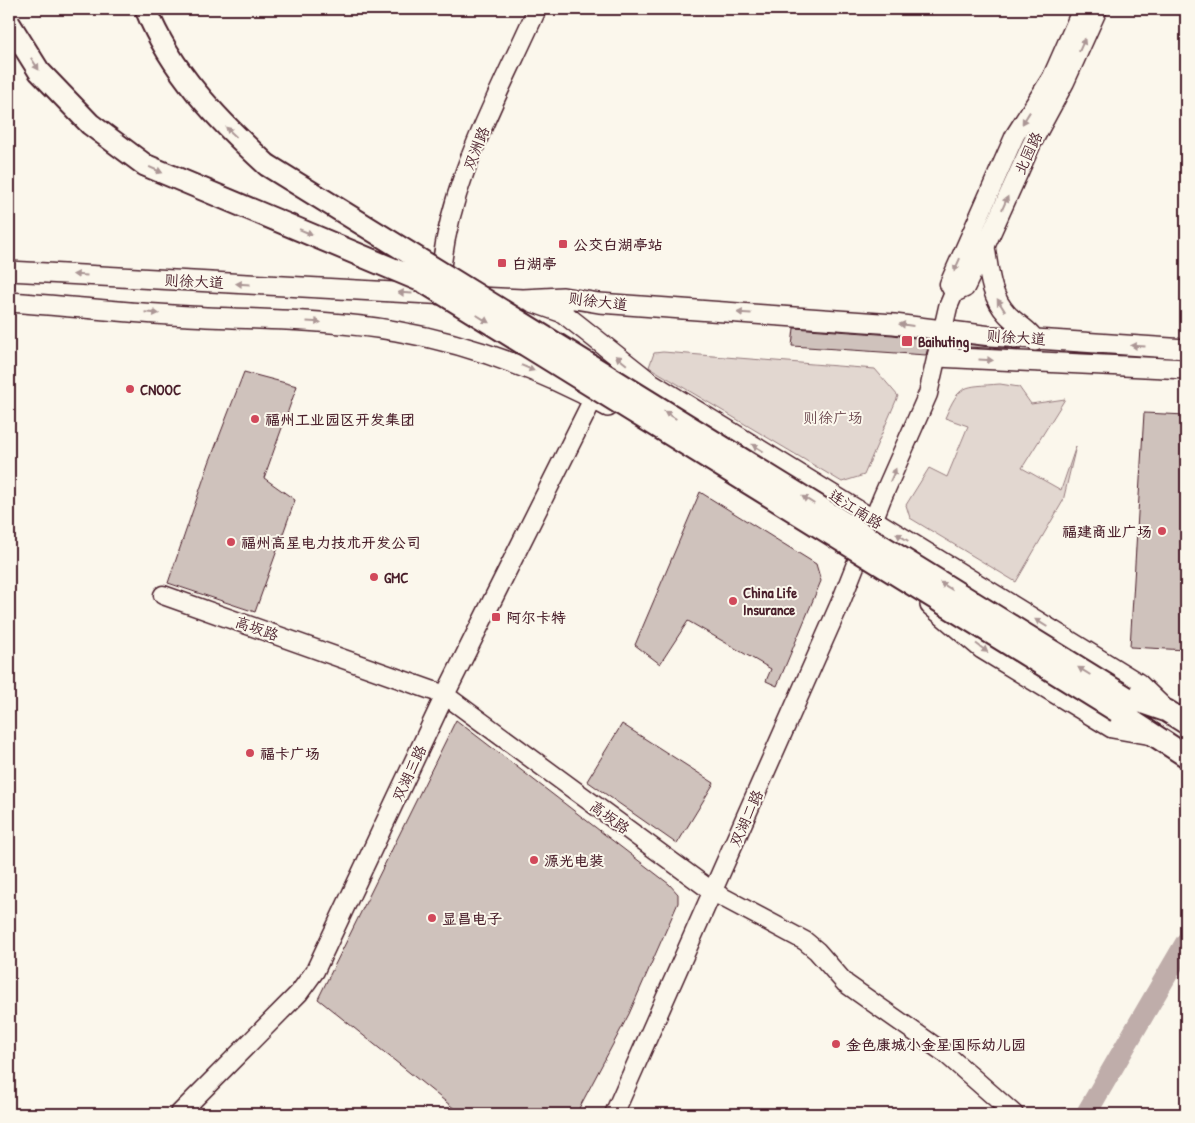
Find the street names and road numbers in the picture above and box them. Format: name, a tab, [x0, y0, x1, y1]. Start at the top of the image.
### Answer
street label: 双洲路	[458, 123, 494, 173]
street label: 北园路	[1009, 128, 1047, 178]
street label: 则徐大道	[163, 269, 225, 293]
street label: 则徐大道	[567, 287, 629, 315]
street label: 则徐大道	[985, 324, 1047, 350]
street label: 连江南路	[825, 484, 887, 534]
street label: 高坂路	[232, 611, 282, 645]
street label: 双湖三路	[387, 741, 431, 805]
street label: 双湖二路	[724, 786, 768, 850]
street label: 高坂路	[586, 795, 634, 839]

